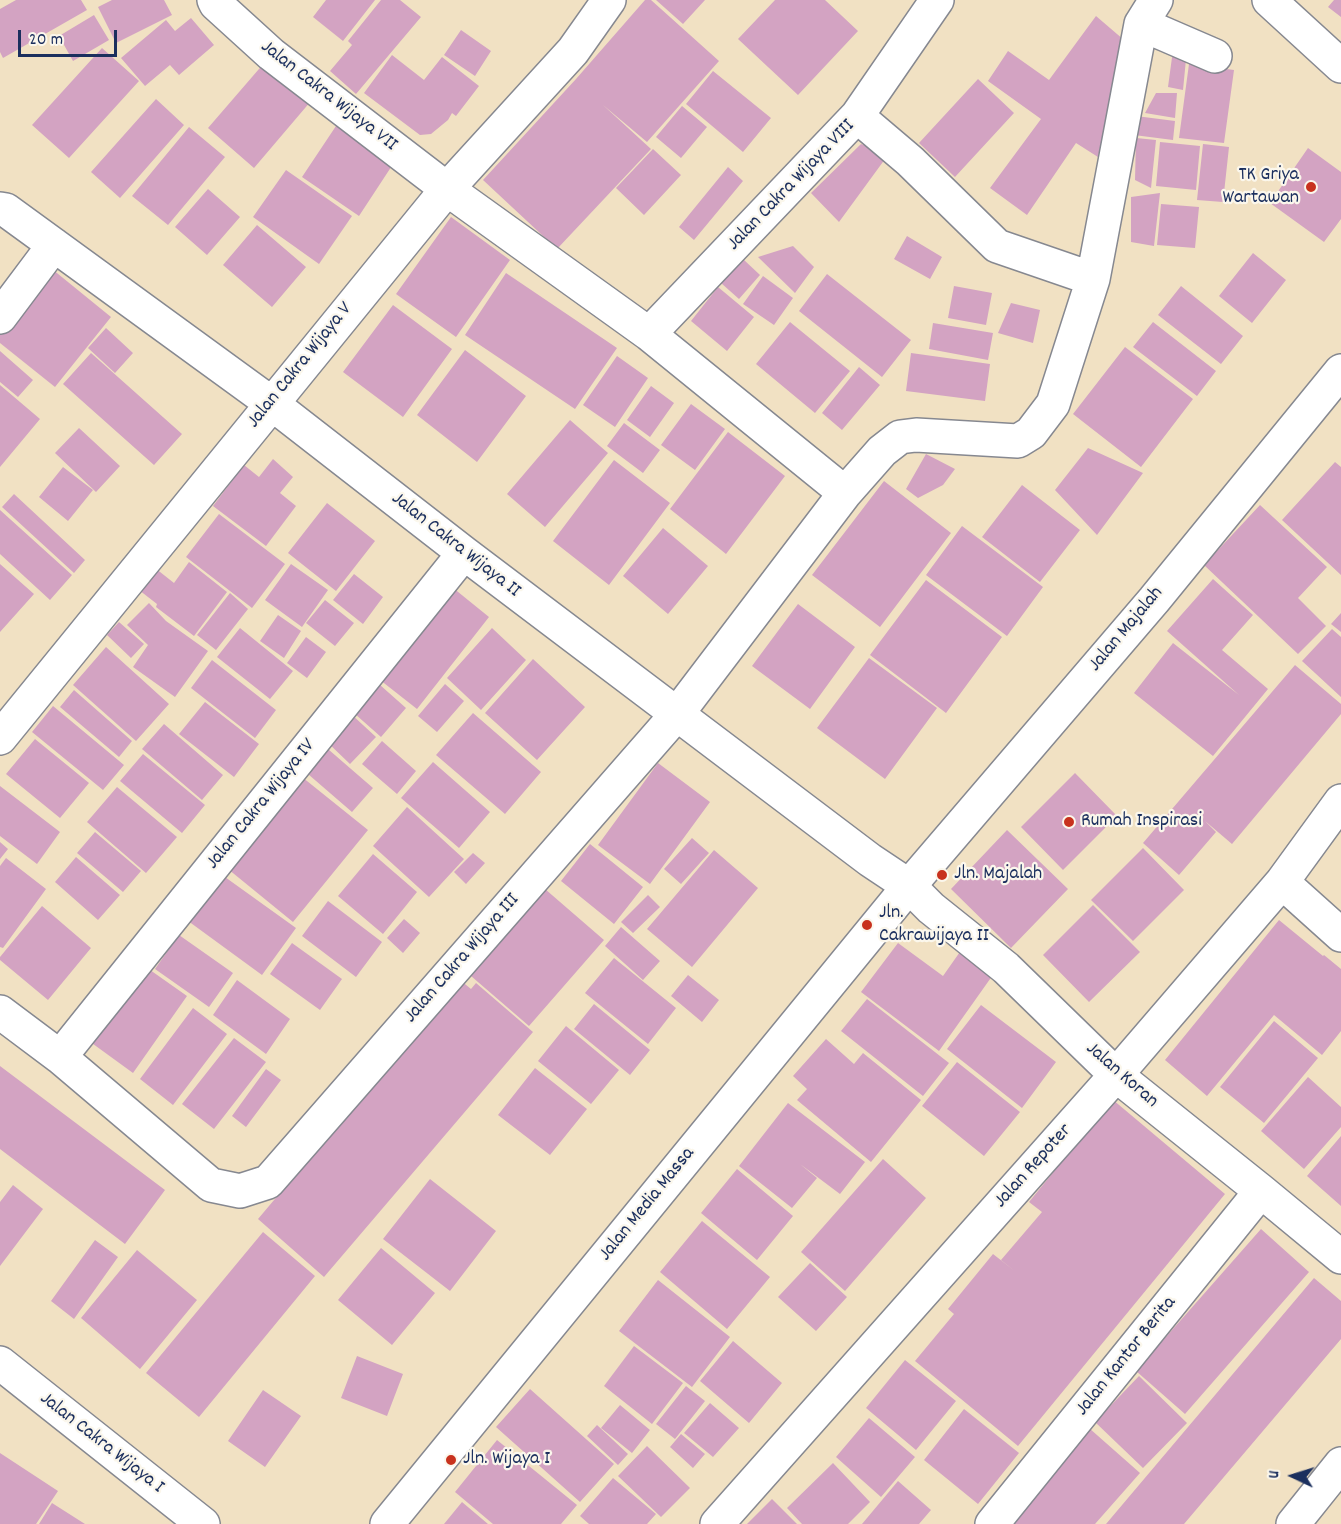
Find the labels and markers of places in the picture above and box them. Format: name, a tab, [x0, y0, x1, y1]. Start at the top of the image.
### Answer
place label: TK Griya Wartawan	[1222, 164, 1299, 211]
marker: TK Griya Wartawan	[1304, 180, 1318, 194]
place label: Rumah Inspirasi	[1081, 810, 1202, 834]
marker: Rumah Inspirasi	[1062, 815, 1076, 829]
place label: Jln. Majalah	[954, 863, 1042, 887]
marker: Jln. Majalah	[935, 868, 949, 882]
place label: Jln. Cakrawijaya II	[879, 902, 989, 949]
marker: Jln. Cakrawijaya II	[860, 918, 874, 932]
place label: Jln. Wijaya I	[463, 1448, 550, 1472]
marker: Jln. Wijaya I	[444, 1453, 458, 1467]

